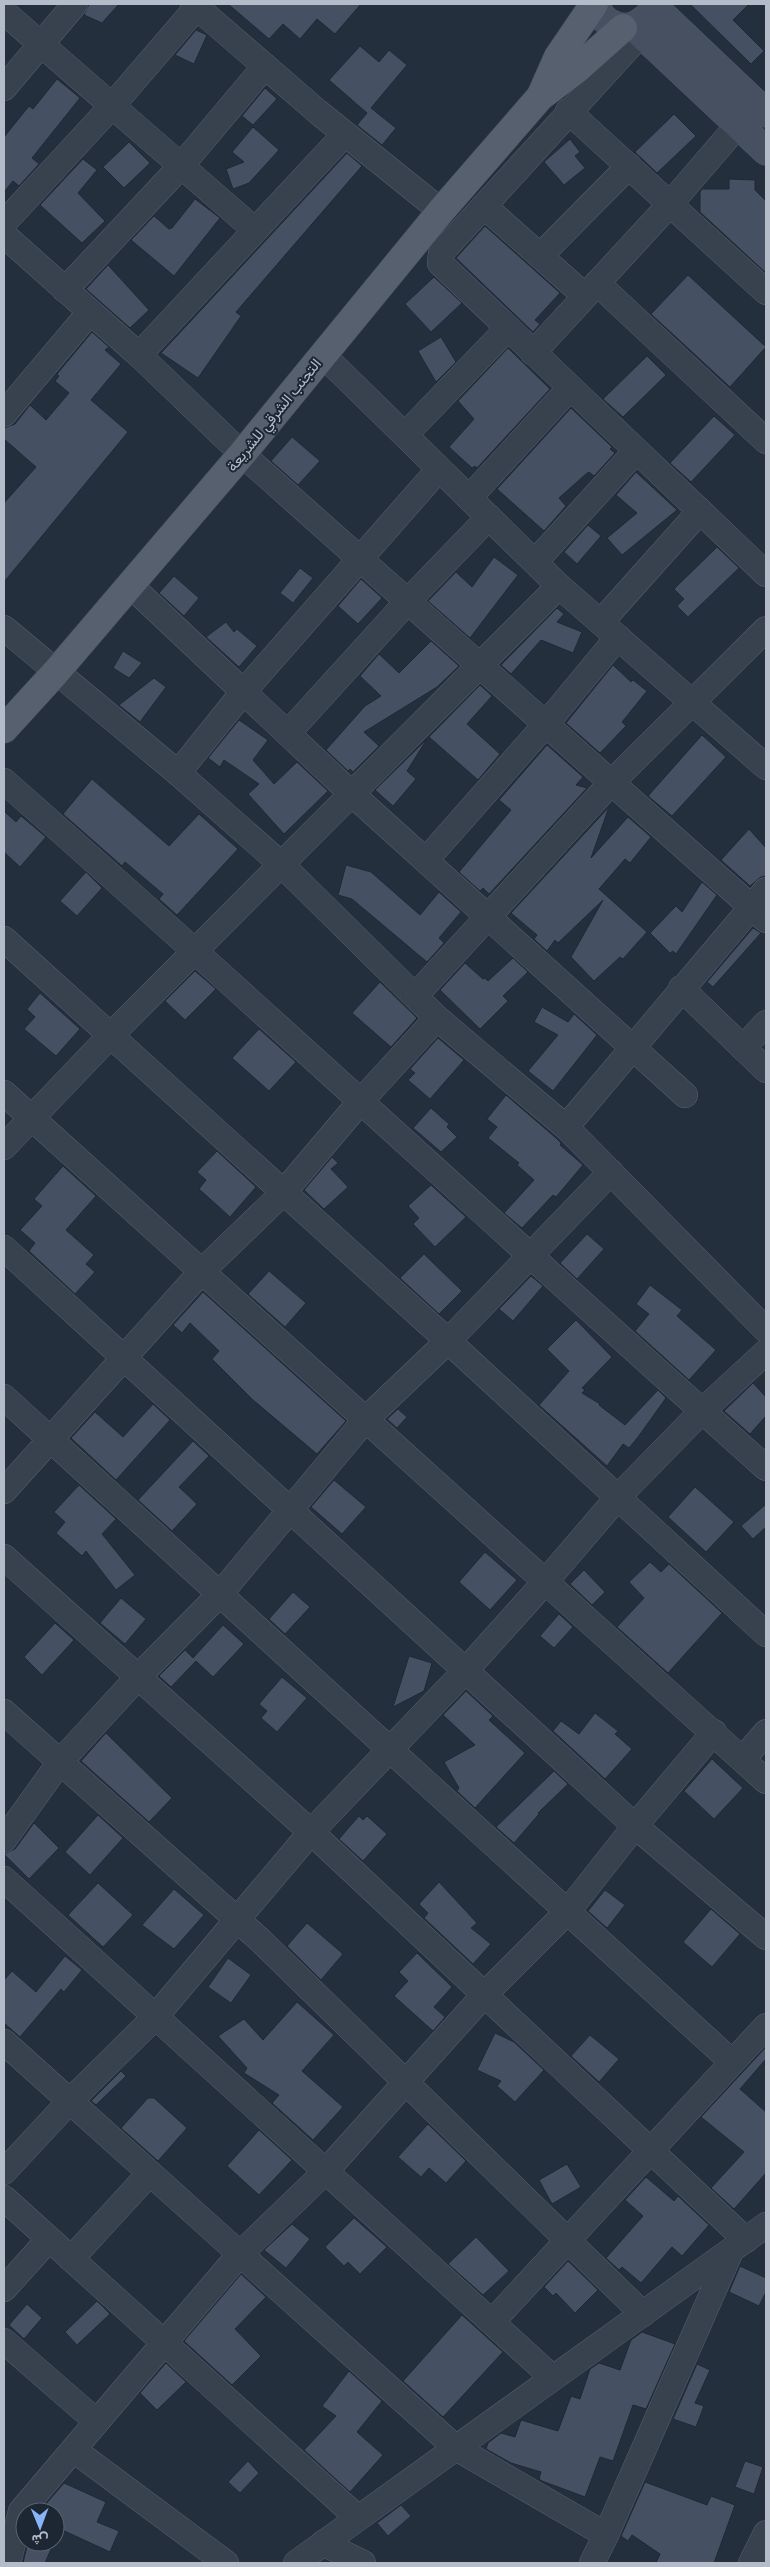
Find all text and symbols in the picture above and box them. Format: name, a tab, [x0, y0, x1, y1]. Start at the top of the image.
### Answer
street label: التجنب الشرقي للشريعة	[222, 354, 328, 478]
north arrow	[15, 2502, 65, 2552]
text: ش	[31, 2531, 49, 2549]

